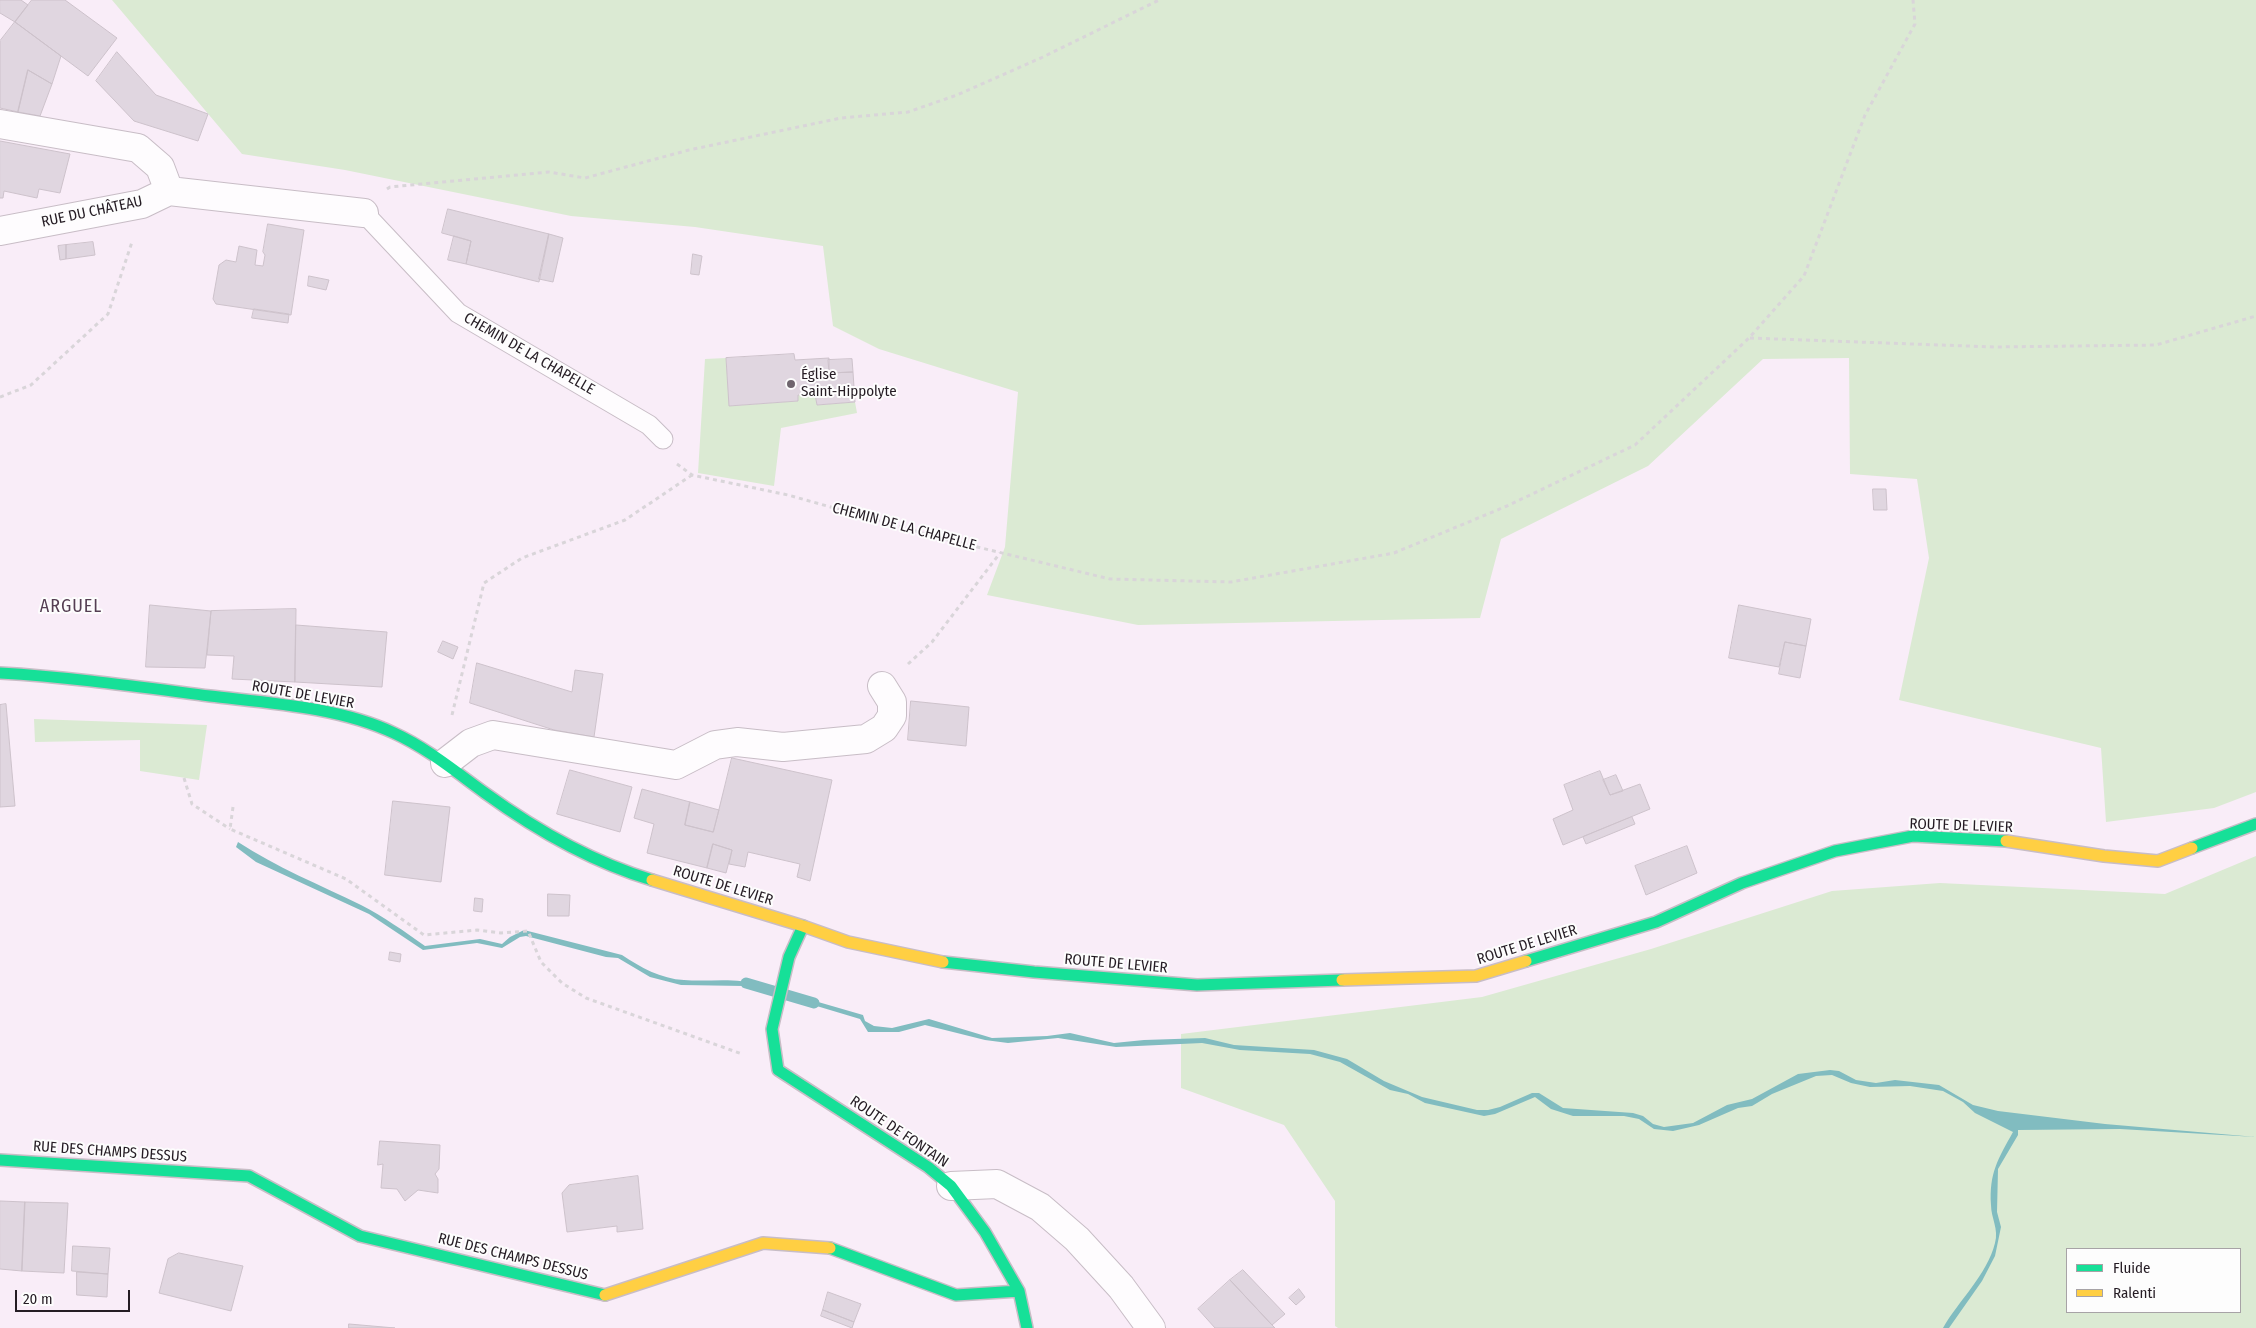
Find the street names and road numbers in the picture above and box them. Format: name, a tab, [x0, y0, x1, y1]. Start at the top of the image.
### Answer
street label: RUE DU CHÂTEAU	[40, 192, 144, 232]
street label: CHEMIN DE LA CHAPELLE	[460, 309, 598, 399]
street label: CHEMIN DE LA CHAPELLE	[830, 499, 978, 555]
street label: ROUTE DE LEVIER	[250, 677, 356, 713]
street label: ROUTE DE LEVIER	[1909, 815, 2013, 837]
street label: ROUTE DE LEVIER	[671, 862, 775, 910]
street label: ROUTE DE LEVIER	[1475, 921, 1579, 969]
street label: ROUTE DE LEVIER	[1064, 951, 1168, 977]
street label: ROUTE DE FONTAIN	[846, 1092, 952, 1172]
street label: RUE DES CHAMPS DESSUS	[32, 1138, 188, 1166]
street label: RUE DES CHAMPS DESSUS	[436, 1230, 590, 1284]

